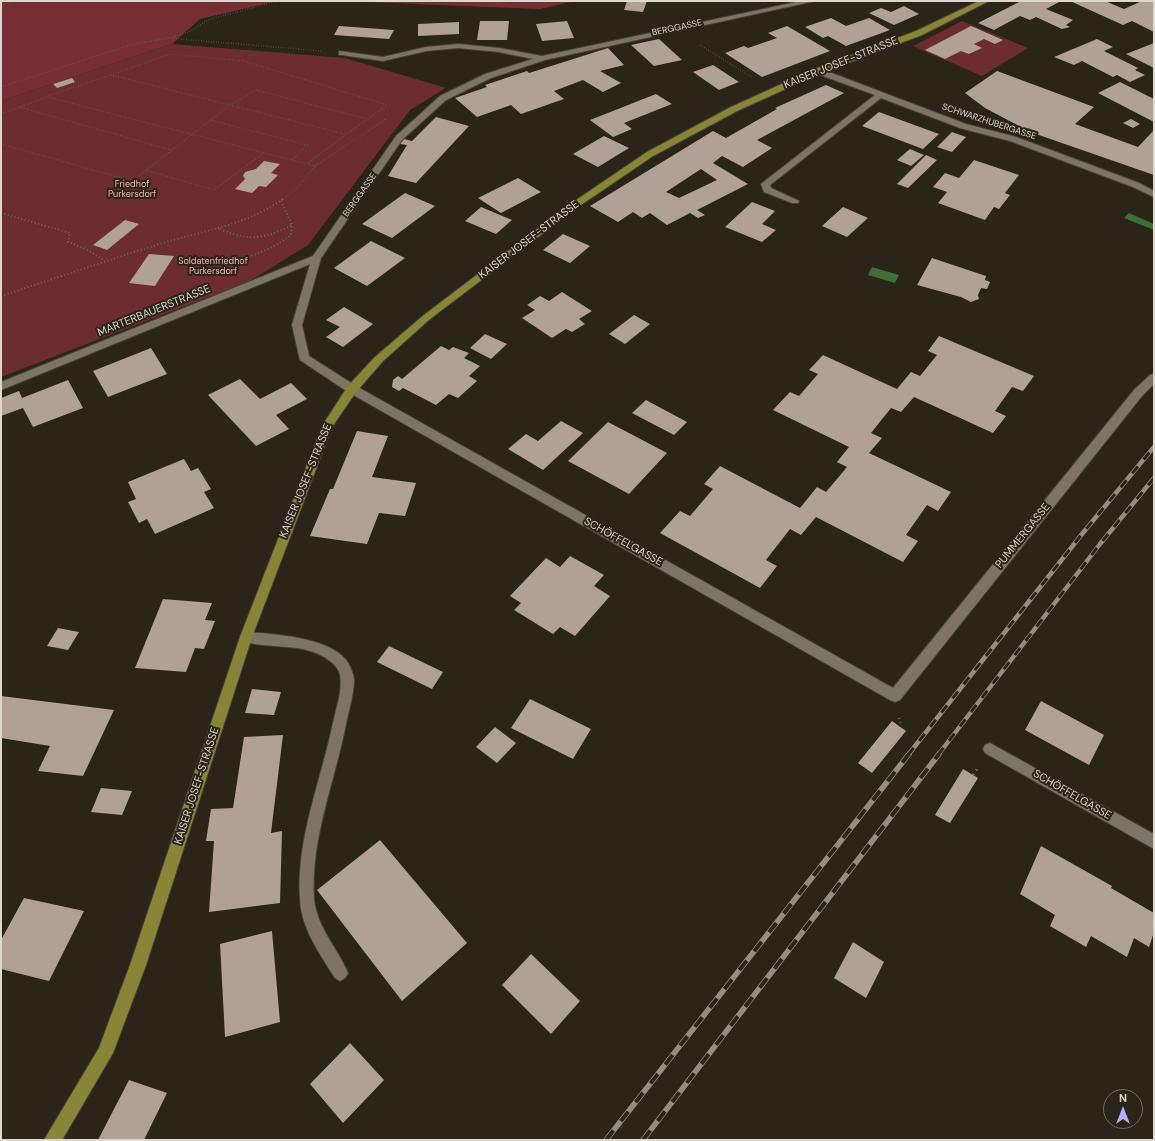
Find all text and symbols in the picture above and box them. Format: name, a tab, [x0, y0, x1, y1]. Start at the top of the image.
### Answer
street label: BERGGASSE	[651, 17, 703, 39]
street label: KAISER JOSEF-STRASSE	[782, 34, 900, 92]
street label: SCHWARZHUBERGASSE	[941, 102, 1037, 142]
street label: BERGGASSE	[341, 171, 379, 219]
park label: Friedhof Purkersdorf	[108, 180, 156, 201]
street label: KAISER JOSEF-STRASSE	[476, 198, 582, 282]
park label: Soldatenfriedhof Purkersdorf	[178, 257, 248, 278]
street label: MARTERBAUERSTRASSE	[96, 282, 212, 340]
street label: KAISER JOSEF-STRASSE	[277, 422, 335, 540]
street label: PUMMERGASSE	[993, 501, 1053, 571]
street label: SCHÖFFELGASSE	[581, 515, 665, 569]
street label: KAISER JOSEF-STRASSE	[172, 726, 222, 846]
street label: SCHÖFFELGASSE	[1031, 767, 1113, 823]
north arrow	[1103, 1089, 1143, 1129]
text: N	[1119, 1091, 1127, 1105]

